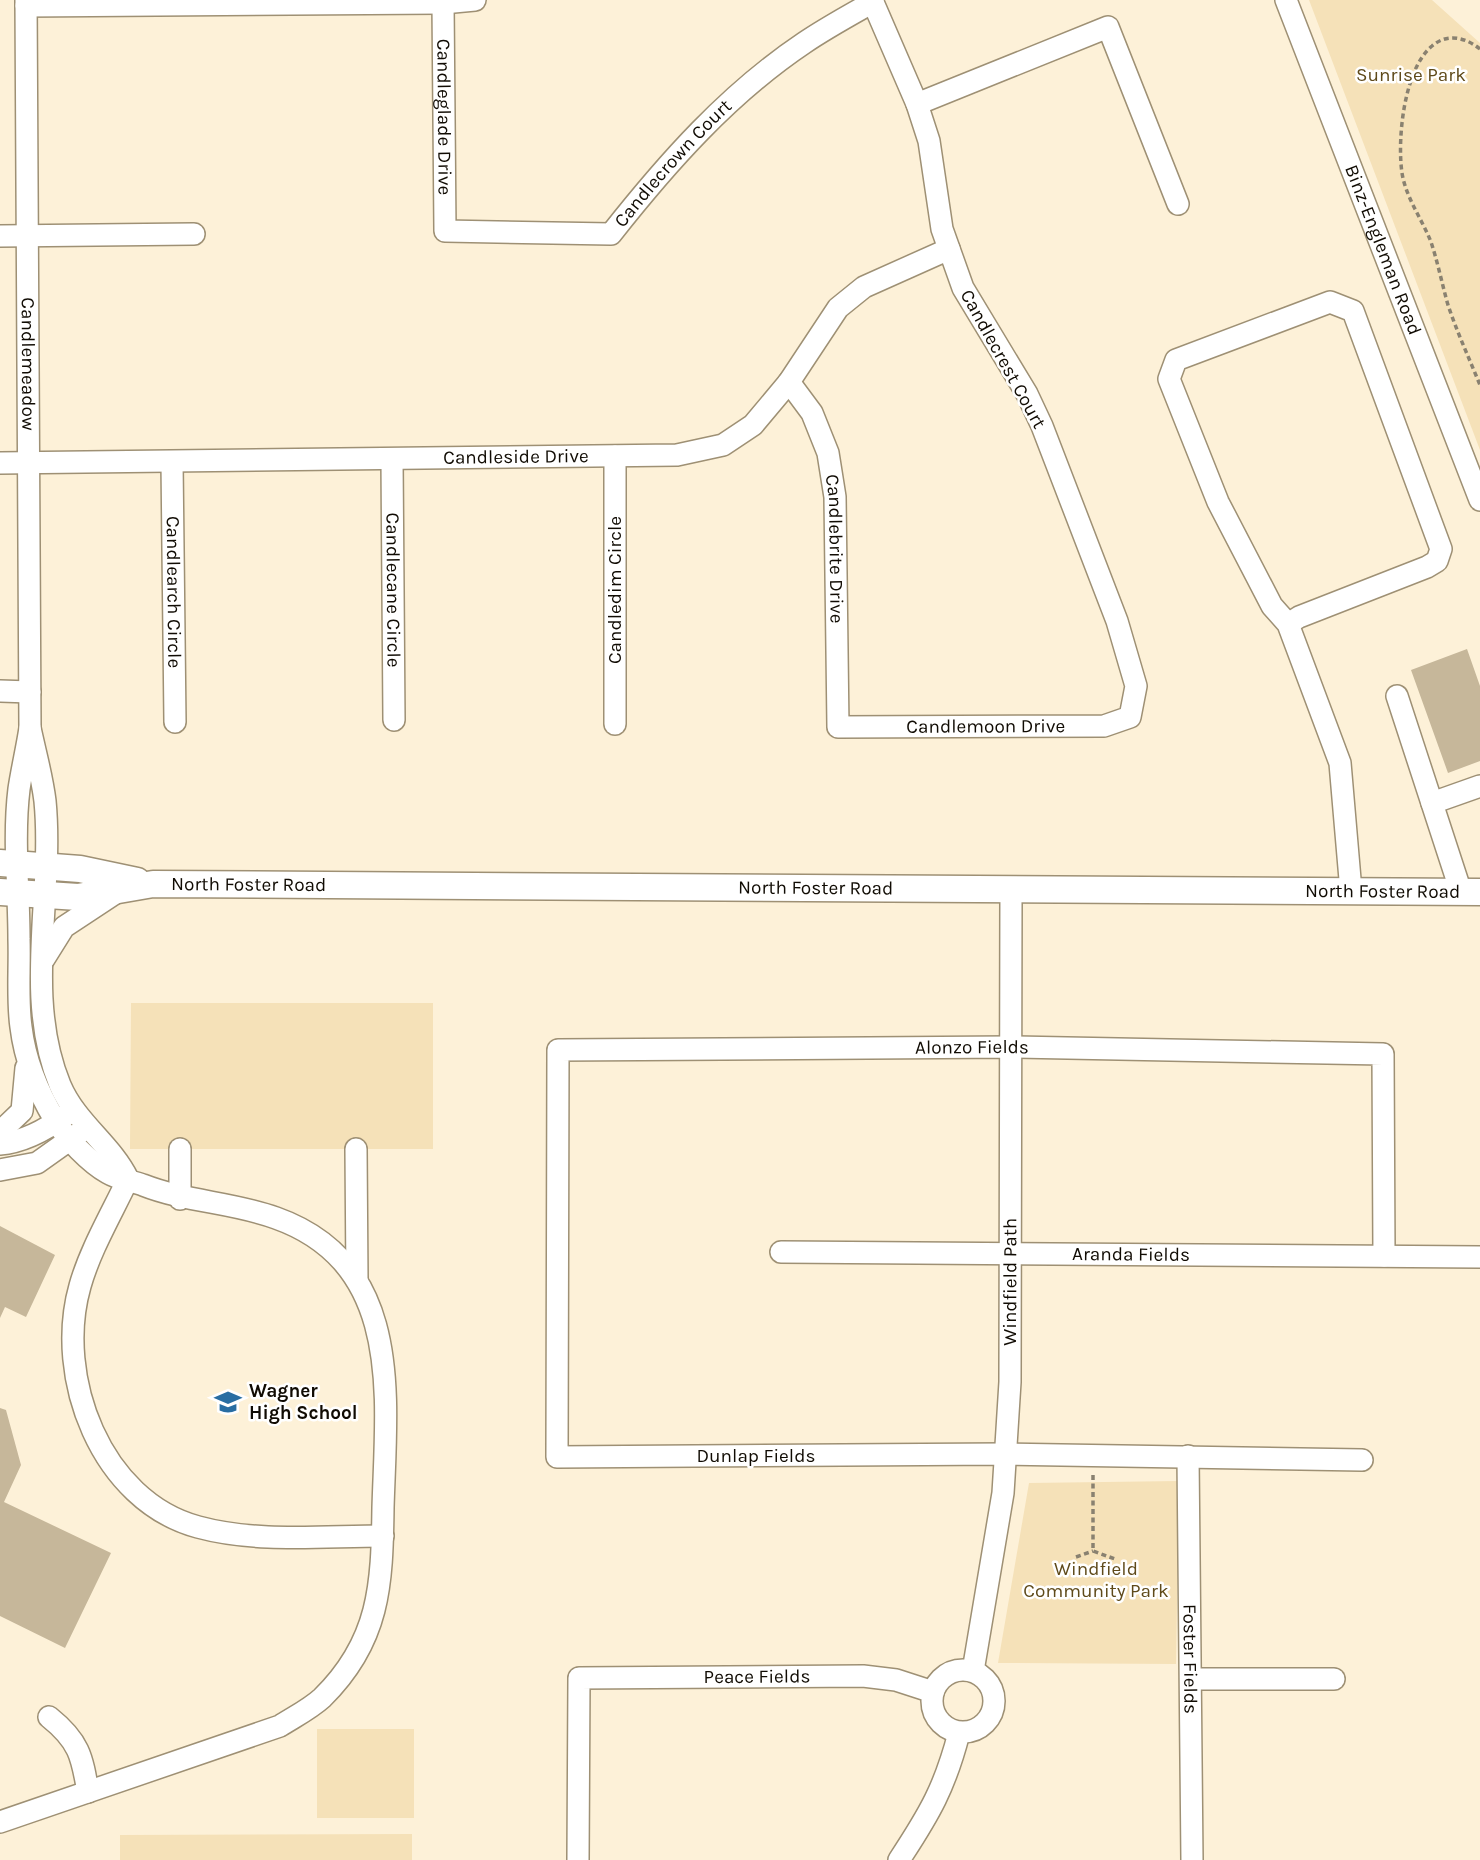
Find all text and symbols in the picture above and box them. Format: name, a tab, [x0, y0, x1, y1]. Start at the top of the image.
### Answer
street label: Candleglade Drive	[432, 39, 456, 195]
park label: Sunrise Park	[1356, 64, 1466, 86]
street label: Candlecrown Court	[610, 95, 736, 232]
street label: Binz-Engleman Road	[1340, 162, 1426, 338]
street label: Candlecrest Court	[956, 286, 1050, 432]
street label: Candlemeadow	[17, 297, 39, 431]
street label: Candleside Drive	[443, 445, 589, 469]
street label: Candlebrite Drive	[821, 473, 848, 624]
street label: Candlecane Circle	[381, 512, 405, 668]
street label: Candlearch Circle	[162, 516, 185, 668]
street label: Candledim Circle	[604, 516, 626, 664]
street label: Candlemoon Drive	[906, 715, 1065, 738]
street label: North Foster Road	[171, 873, 326, 896]
street label: North Foster Road	[738, 877, 893, 899]
street label: North Foster Road	[1305, 880, 1460, 903]
street label: Alonzo Fields	[915, 1036, 1029, 1059]
street label: Windfield Path	[999, 1218, 1021, 1346]
street label: Aranda Fields	[1072, 1243, 1190, 1266]
place label: Wagner High School	[249, 1380, 358, 1424]
school or university icon: Wagner High School	[213, 1387, 243, 1417]
street label: Dunlap Fields	[697, 1445, 815, 1467]
park label: Windfield Community Park	[1023, 1558, 1169, 1602]
street label: Foster Fields	[1178, 1604, 1202, 1714]
street label: Peace Fields	[703, 1665, 810, 1688]

